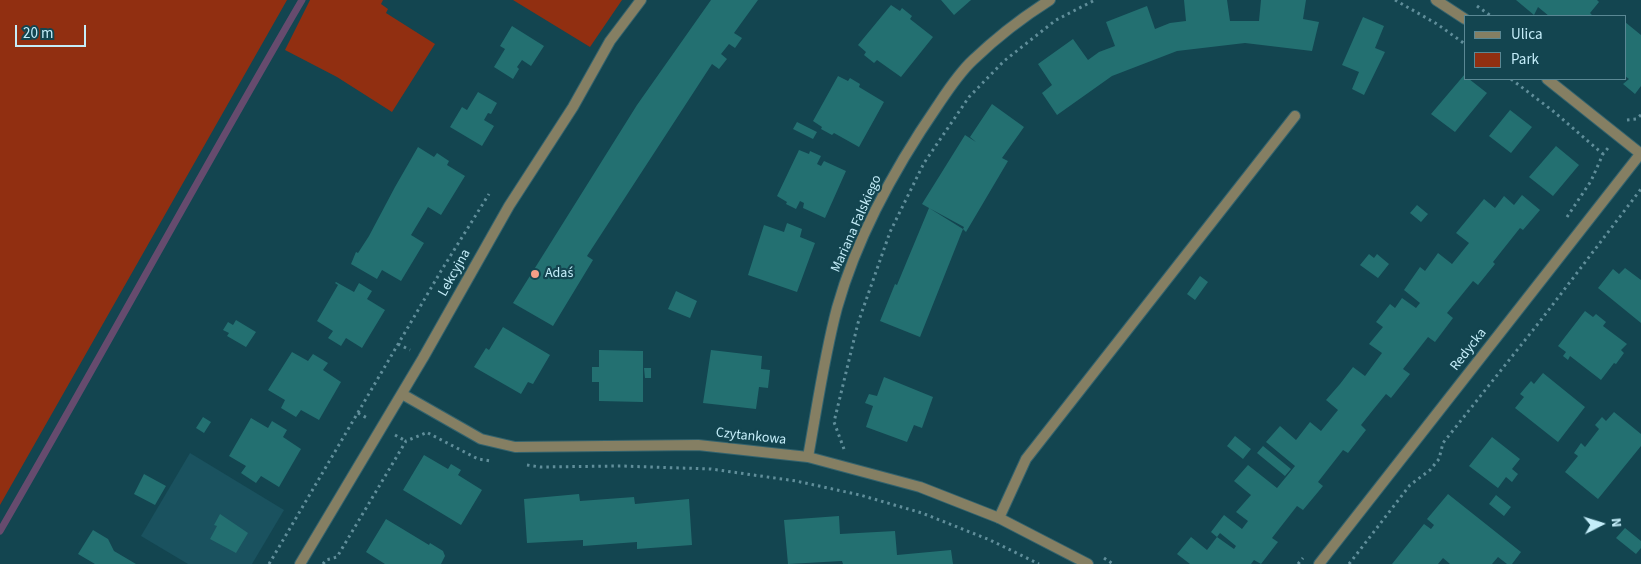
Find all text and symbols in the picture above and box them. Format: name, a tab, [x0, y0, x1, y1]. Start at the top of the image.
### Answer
scale bar	[18, 15, 89, 47]
legend	[1464, 15, 1626, 80]
text: 20 m	[23, 23, 53, 44]
text: Ulica	[1511, 24, 1542, 45]
text: Park	[1511, 49, 1539, 70]
street label: Mariana Falskiego	[828, 173, 886, 275]
street label: Lekcyjna	[435, 246, 475, 300]
place label: Adaś	[545, 266, 573, 282]
marker: Adaś	[529, 268, 541, 280]
street label: Redycka	[1447, 325, 1491, 375]
street label: Czytankowa	[715, 425, 787, 449]
north arrow	[1576, 499, 1626, 549]
text: N	[1606, 517, 1626, 528]

